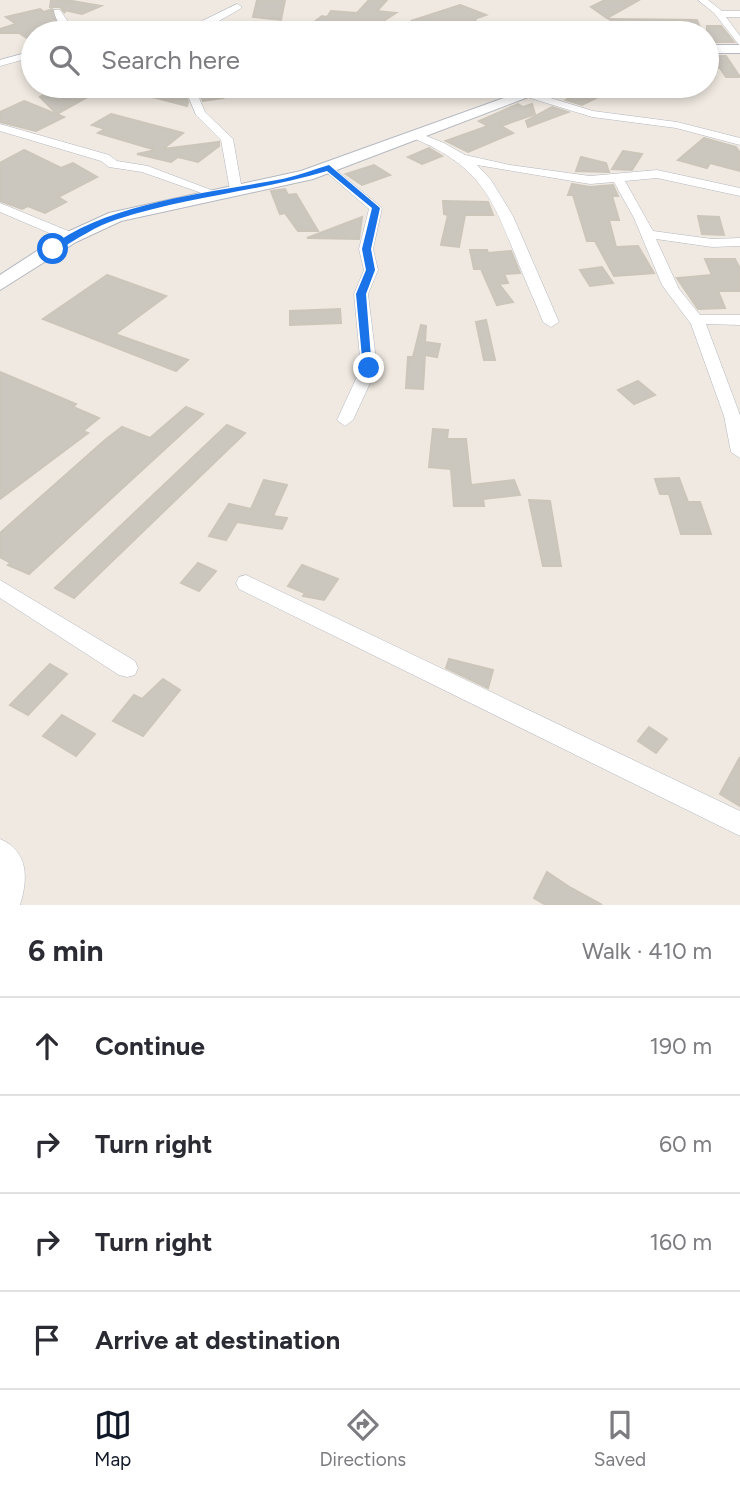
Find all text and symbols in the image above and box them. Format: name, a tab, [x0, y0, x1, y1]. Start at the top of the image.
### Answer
search box	[21, 21, 719, 98]
icon: search	[45, 41, 83, 79]
text: Search here	[101, 44, 240, 76]
route start	[37, 233, 68, 264]
route end	[353, 352, 384, 383]
text: 6 min	[28, 932, 104, 969]
text: Walk · 410 m	[582, 937, 712, 965]
icon: ahead	[28, 1027, 66, 1065]
text: Continue	[95, 1030, 205, 1062]
text: 190 m	[649, 1032, 712, 1060]
icon: right	[28, 1125, 66, 1163]
text: Turn right	[95, 1128, 212, 1160]
text: 60 m	[659, 1130, 712, 1158]
icon: right	[28, 1223, 66, 1261]
text: Turn right	[95, 1226, 212, 1258]
text: 160 m	[649, 1228, 712, 1256]
icon: arrive	[28, 1321, 66, 1359]
text: Arrive at destination	[95, 1324, 340, 1356]
tab: Map	[94, 1406, 132, 1471]
tab: Directions	[319, 1406, 406, 1471]
tab: Saved	[594, 1406, 646, 1471]

